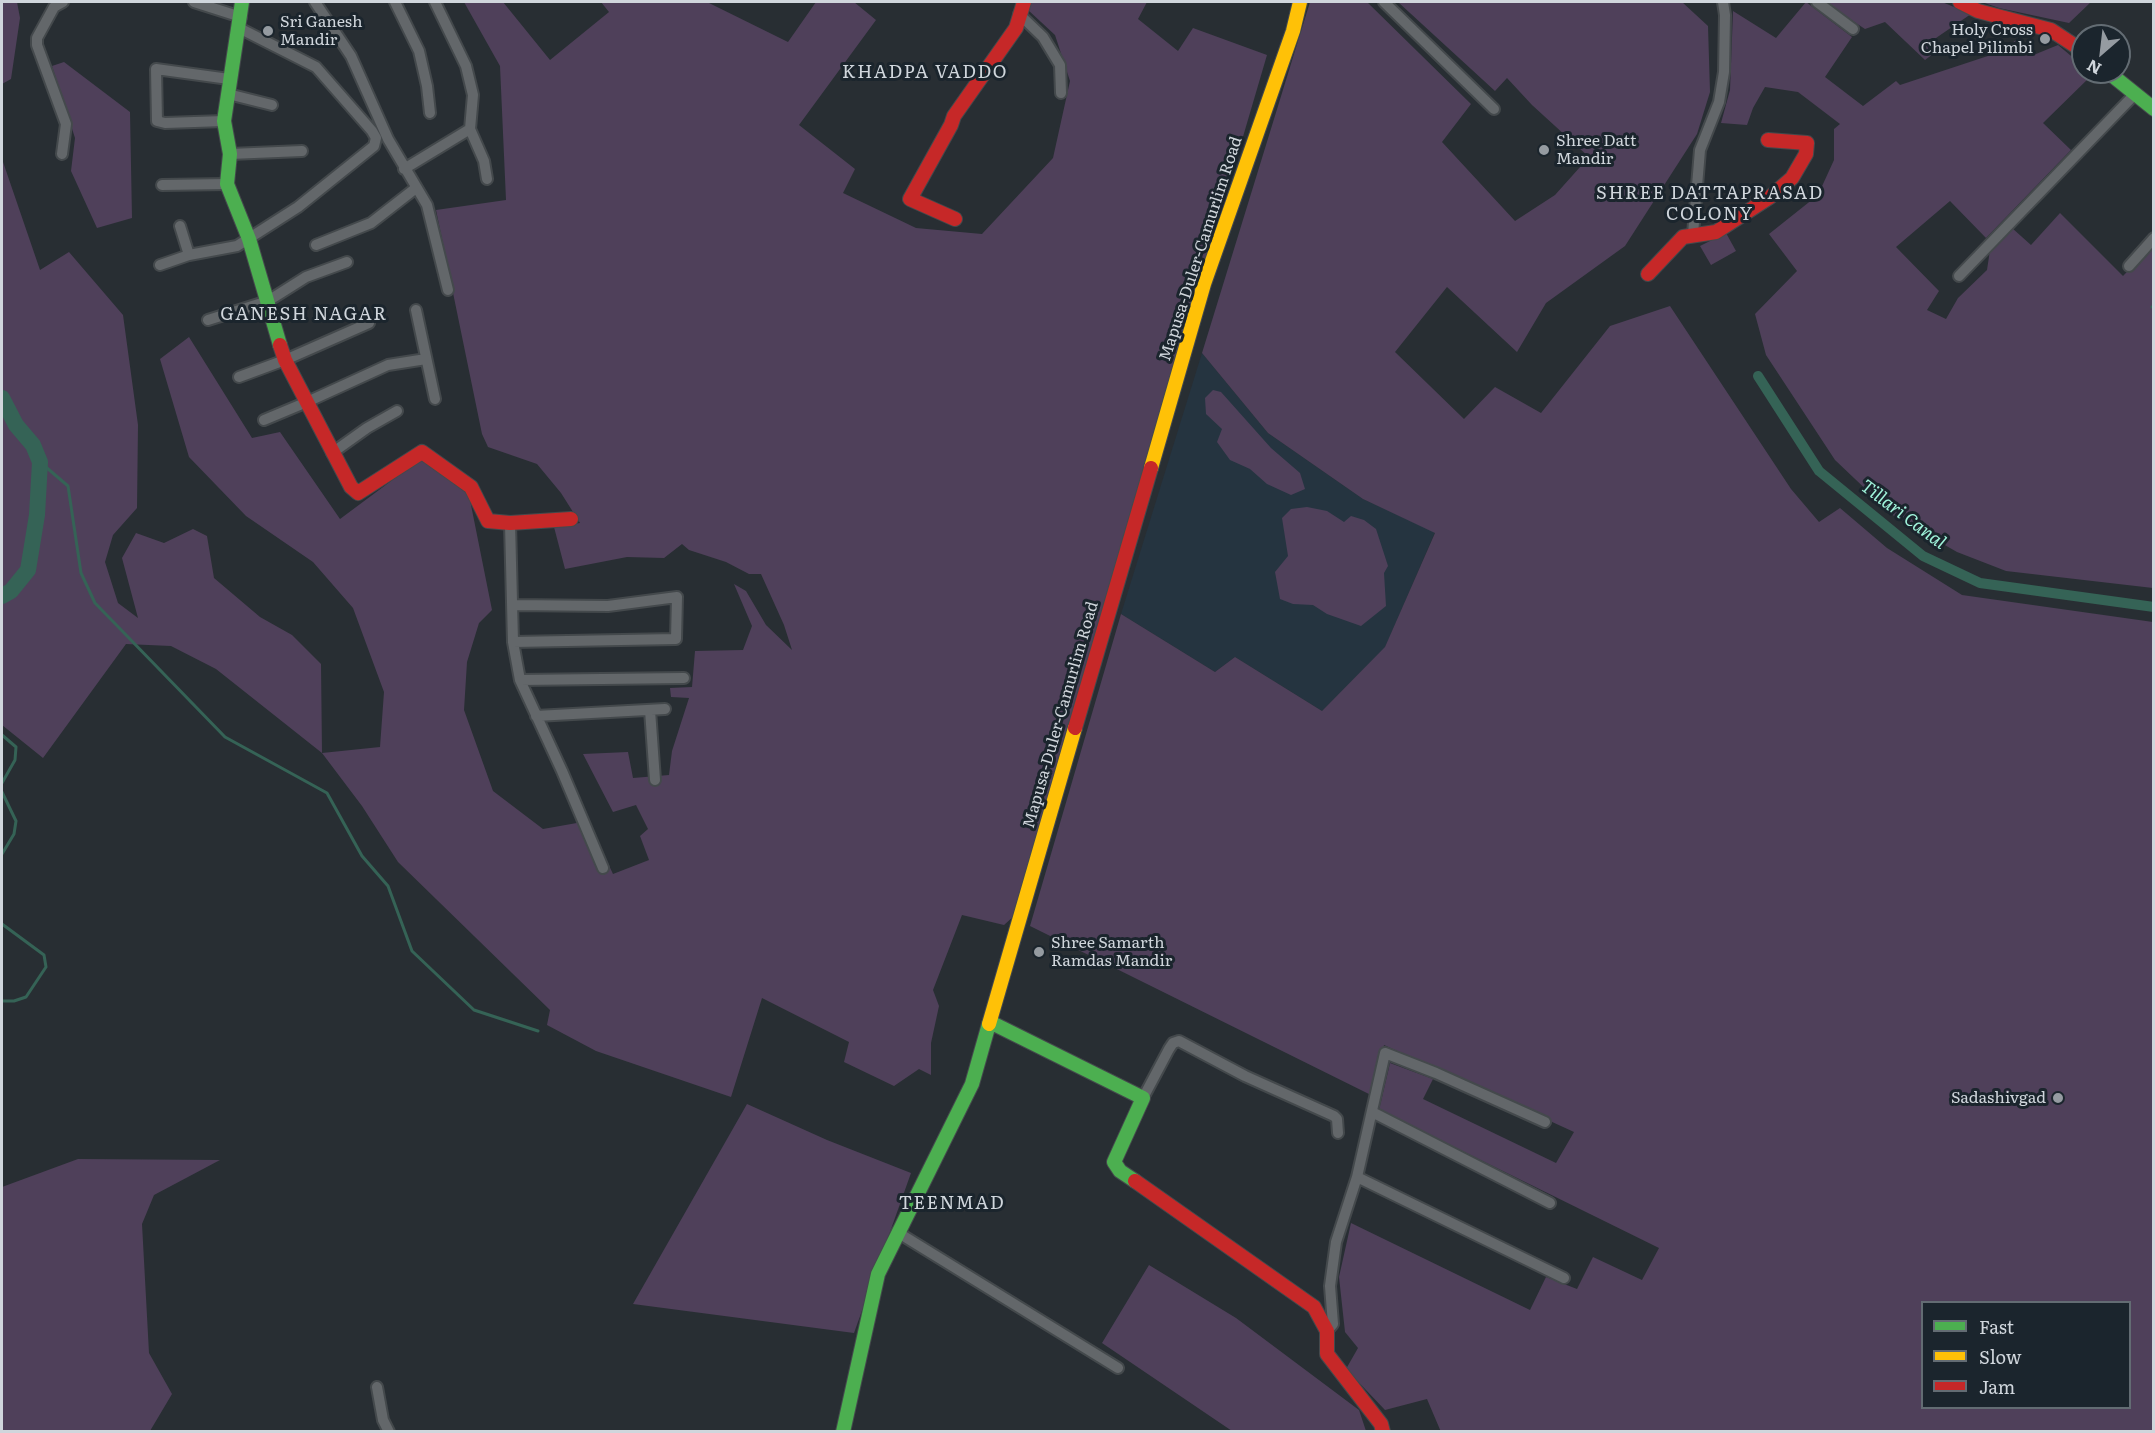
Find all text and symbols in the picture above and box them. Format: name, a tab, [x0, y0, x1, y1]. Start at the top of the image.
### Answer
place label: Sri Ganesh Mandir	[280, 12, 363, 50]
place label: Holy Cross Chapel Pilimbi	[1921, 20, 2033, 58]
marker: Sri Ganesh Mandir	[261, 24, 275, 38]
north arrow	[2071, 24, 2131, 84]
marker: Holy Cross Chapel Pilimbi	[2038, 32, 2052, 46]
text: N	[2082, 54, 2105, 82]
district label: KHADPA VADDO	[842, 62, 1008, 84]
place label: Shree Datt Mandir	[1556, 131, 1637, 169]
street label: Mapusa-Duler-Camurlim Road	[1156, 134, 1246, 364]
marker: Shree Datt Mandir	[1537, 143, 1551, 157]
district label: SHREE DATTAPRASAD COLONY	[1596, 183, 1824, 226]
district label: GANESH NAGAR	[220, 304, 388, 326]
water label: Tillari Canal	[1856, 476, 1950, 554]
street label: Mapusa-Duler-Camurlim Road	[1019, 599, 1103, 831]
place label: Shree Samarth Ramdas Mandir	[1051, 933, 1172, 971]
marker: Shree Samarth Ramdas Mandir	[1032, 945, 1046, 959]
place label: Sadashivgad	[1951, 1088, 2046, 1108]
marker: Sadashivgad	[2051, 1091, 2065, 1105]
district label: TEENMAD	[899, 1193, 1005, 1215]
legend	[1921, 1301, 2131, 1409]
text: Fast	[1979, 1313, 2014, 1340]
text: Slow	[1979, 1343, 2021, 1370]
text: Jam	[1979, 1373, 2015, 1400]

